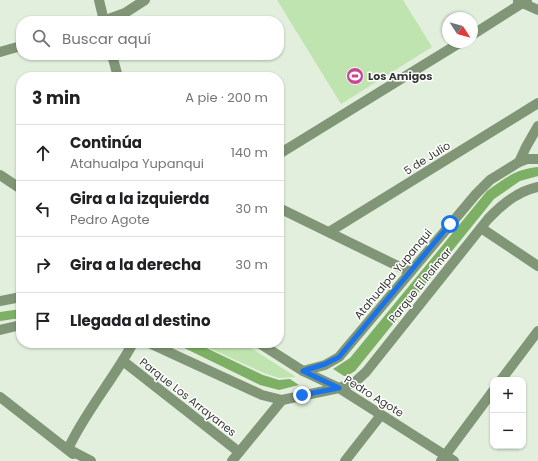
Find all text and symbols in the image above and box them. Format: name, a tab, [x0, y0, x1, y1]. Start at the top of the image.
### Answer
north arrow	[442, 12, 478, 48]
search box	[16, 16, 284, 60]
icon: search	[30, 27, 52, 49]
text: Buscar aquí	[62, 28, 151, 49]
sports icon: Los Amigos	[345, 66, 365, 86]
place label: Los Amigos	[368, 68, 432, 84]
text: 3 min	[32, 86, 80, 110]
text: A pie · 200 m	[185, 88, 268, 107]
text: Continúa	[70, 132, 142, 153]
street label: 5 de Julio	[401, 137, 453, 179]
icon: ahead	[32, 142, 54, 164]
text: 140 m	[231, 143, 268, 162]
text: Atahualpa Yupanqui	[70, 154, 204, 173]
text: Gira a la izquierda	[70, 188, 209, 209]
icon: left	[32, 198, 54, 220]
text: 30 m	[235, 199, 268, 218]
text: Pedro Agote	[70, 210, 150, 229]
route start	[441, 215, 459, 233]
street label: Atahualpa Yupanqui	[350, 225, 436, 323]
street label: Parque El Palmar	[385, 244, 455, 326]
icon: right	[32, 254, 54, 276]
text: Gira a la derecha	[70, 254, 201, 275]
text: 30 m	[235, 255, 268, 274]
icon: arrive	[32, 310, 54, 332]
text: Llegada al destino	[70, 310, 211, 331]
street label: Parque Los Arrayanes	[136, 354, 240, 440]
street label: Pedro Agote	[341, 371, 407, 421]
map controls	[490, 377, 526, 449]
button: +	[490, 377, 526, 413]
route end	[293, 386, 311, 404]
button: −	[490, 413, 526, 449]

